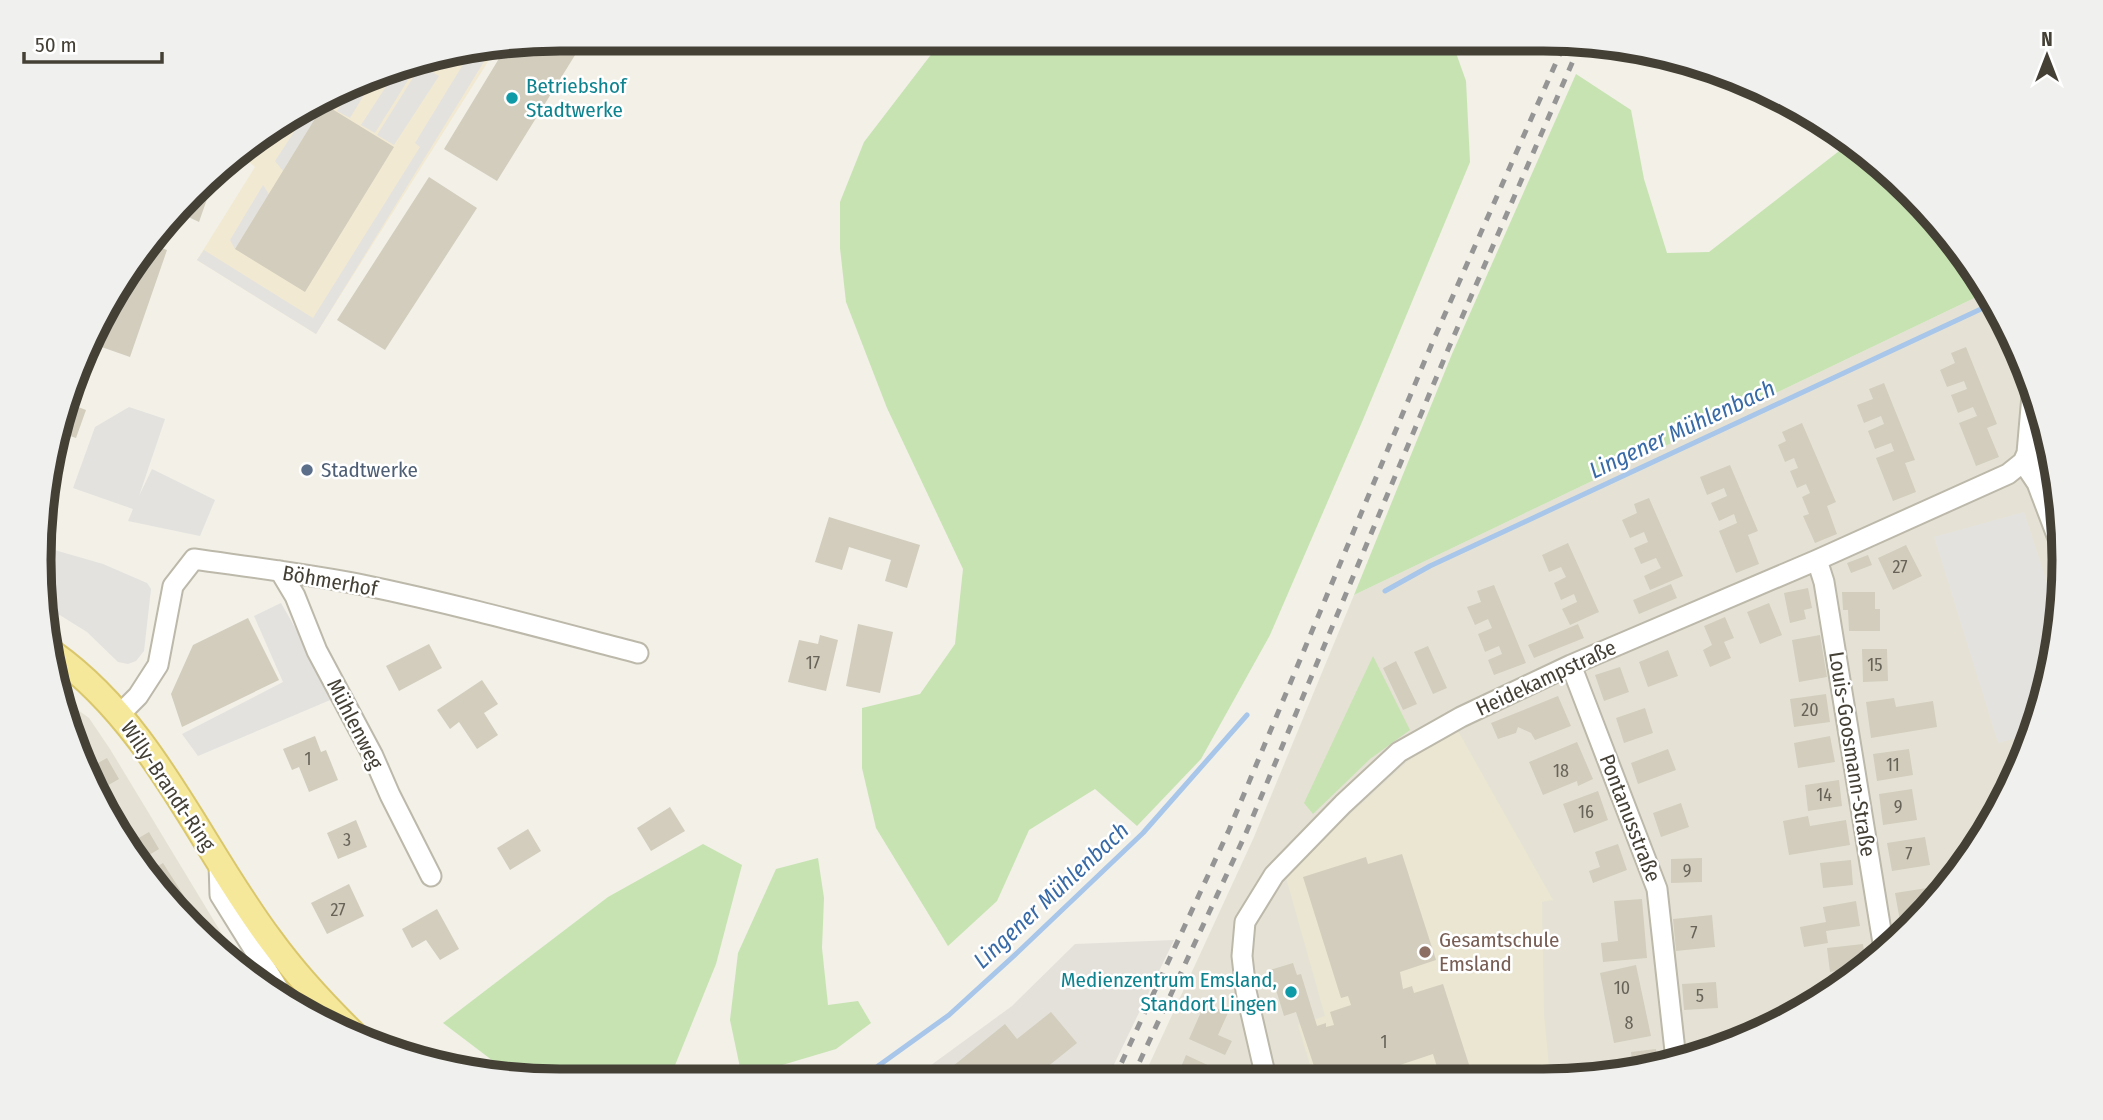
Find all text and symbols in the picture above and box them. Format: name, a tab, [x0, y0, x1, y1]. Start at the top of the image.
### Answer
scale bar	[24, 21, 163, 65]
north arrow	[2012, 21, 2082, 91]
text: N	[2041, 28, 2053, 51]
text: 50 m	[35, 32, 77, 58]
place label: Betriebshof Stadtwerke	[526, 73, 628, 123]
marker: Betriebshof Stadtwerke	[504, 90, 520, 106]
water label: Lingener Mühlenbach	[1585, 374, 1779, 484]
place label: Stadtwerke	[321, 457, 418, 483]
marker: Stadtwerke	[299, 462, 315, 478]
house number: 27	[1892, 556, 1908, 578]
street label: Böhmerhof	[280, 560, 381, 602]
street label: Heidekampstraße	[1472, 634, 1620, 722]
street label: Louis-Goosmann-Straße	[1823, 650, 1881, 858]
house number: 17	[806, 652, 820, 674]
house number: 15	[1867, 654, 1883, 676]
street label: Mühlenweg	[321, 674, 389, 774]
house number: 20	[1801, 699, 1819, 721]
street label: Willy-Brandt-Ring	[115, 716, 221, 856]
house number: 1	[304, 748, 312, 770]
street label: Pontanusstraße	[1594, 750, 1666, 886]
house number: 11	[1886, 754, 1900, 776]
house number: 18	[1553, 760, 1569, 782]
house number: 14	[1816, 784, 1832, 806]
house number: 9	[1894, 796, 1902, 818]
house number: 16	[1578, 801, 1594, 823]
water label: Lingener Mühlenbach	[968, 816, 1134, 974]
house number: 3	[343, 829, 351, 851]
house number: 7	[1905, 843, 1913, 865]
house number: 9	[1683, 860, 1691, 882]
house number: 27	[330, 899, 346, 921]
house number: 7	[1690, 922, 1698, 944]
place label: Gesamtschule Emsland	[1439, 927, 1559, 977]
marker: Gesamtschule Emsland	[1417, 944, 1433, 960]
place label: Medienzentrum Emsland, Standort Lingen	[1061, 967, 1277, 1017]
house number: 10	[1614, 977, 1630, 999]
marker: Medienzentrum Emsland, Standort Lingen	[1283, 984, 1299, 1000]
house number: 5	[1696, 985, 1704, 1007]
house number: 8	[1625, 1012, 1634, 1034]
house number: 1	[1380, 1031, 1388, 1053]

